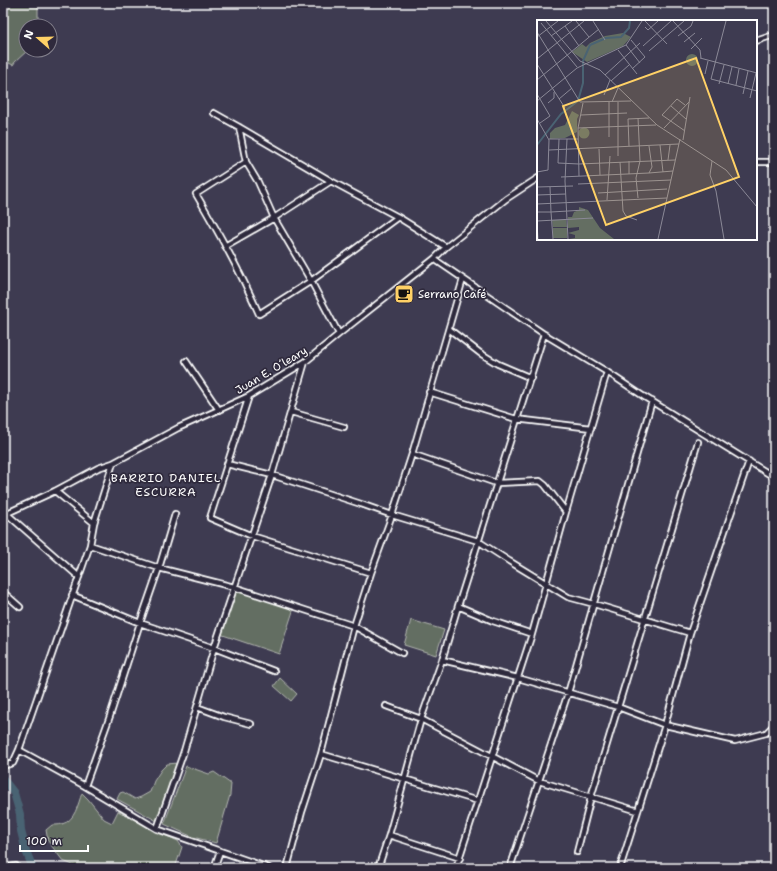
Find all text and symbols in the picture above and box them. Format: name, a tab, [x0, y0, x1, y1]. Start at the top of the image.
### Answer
north arrow	[18, 18, 58, 58]
inset map	[537, 20, 757, 240]
text: N	[21, 28, 38, 41]
cafe icon: Serrano Café	[393, 283, 415, 305]
place label: Serrano Café	[418, 287, 486, 302]
street label: Juan E. O´leary	[232, 343, 310, 398]
district label: BARRIO DANIEL ESCURRA	[111, 470, 221, 500]
scale bar	[20, 827, 88, 853]
text: 100 m	[26, 833, 62, 849]

